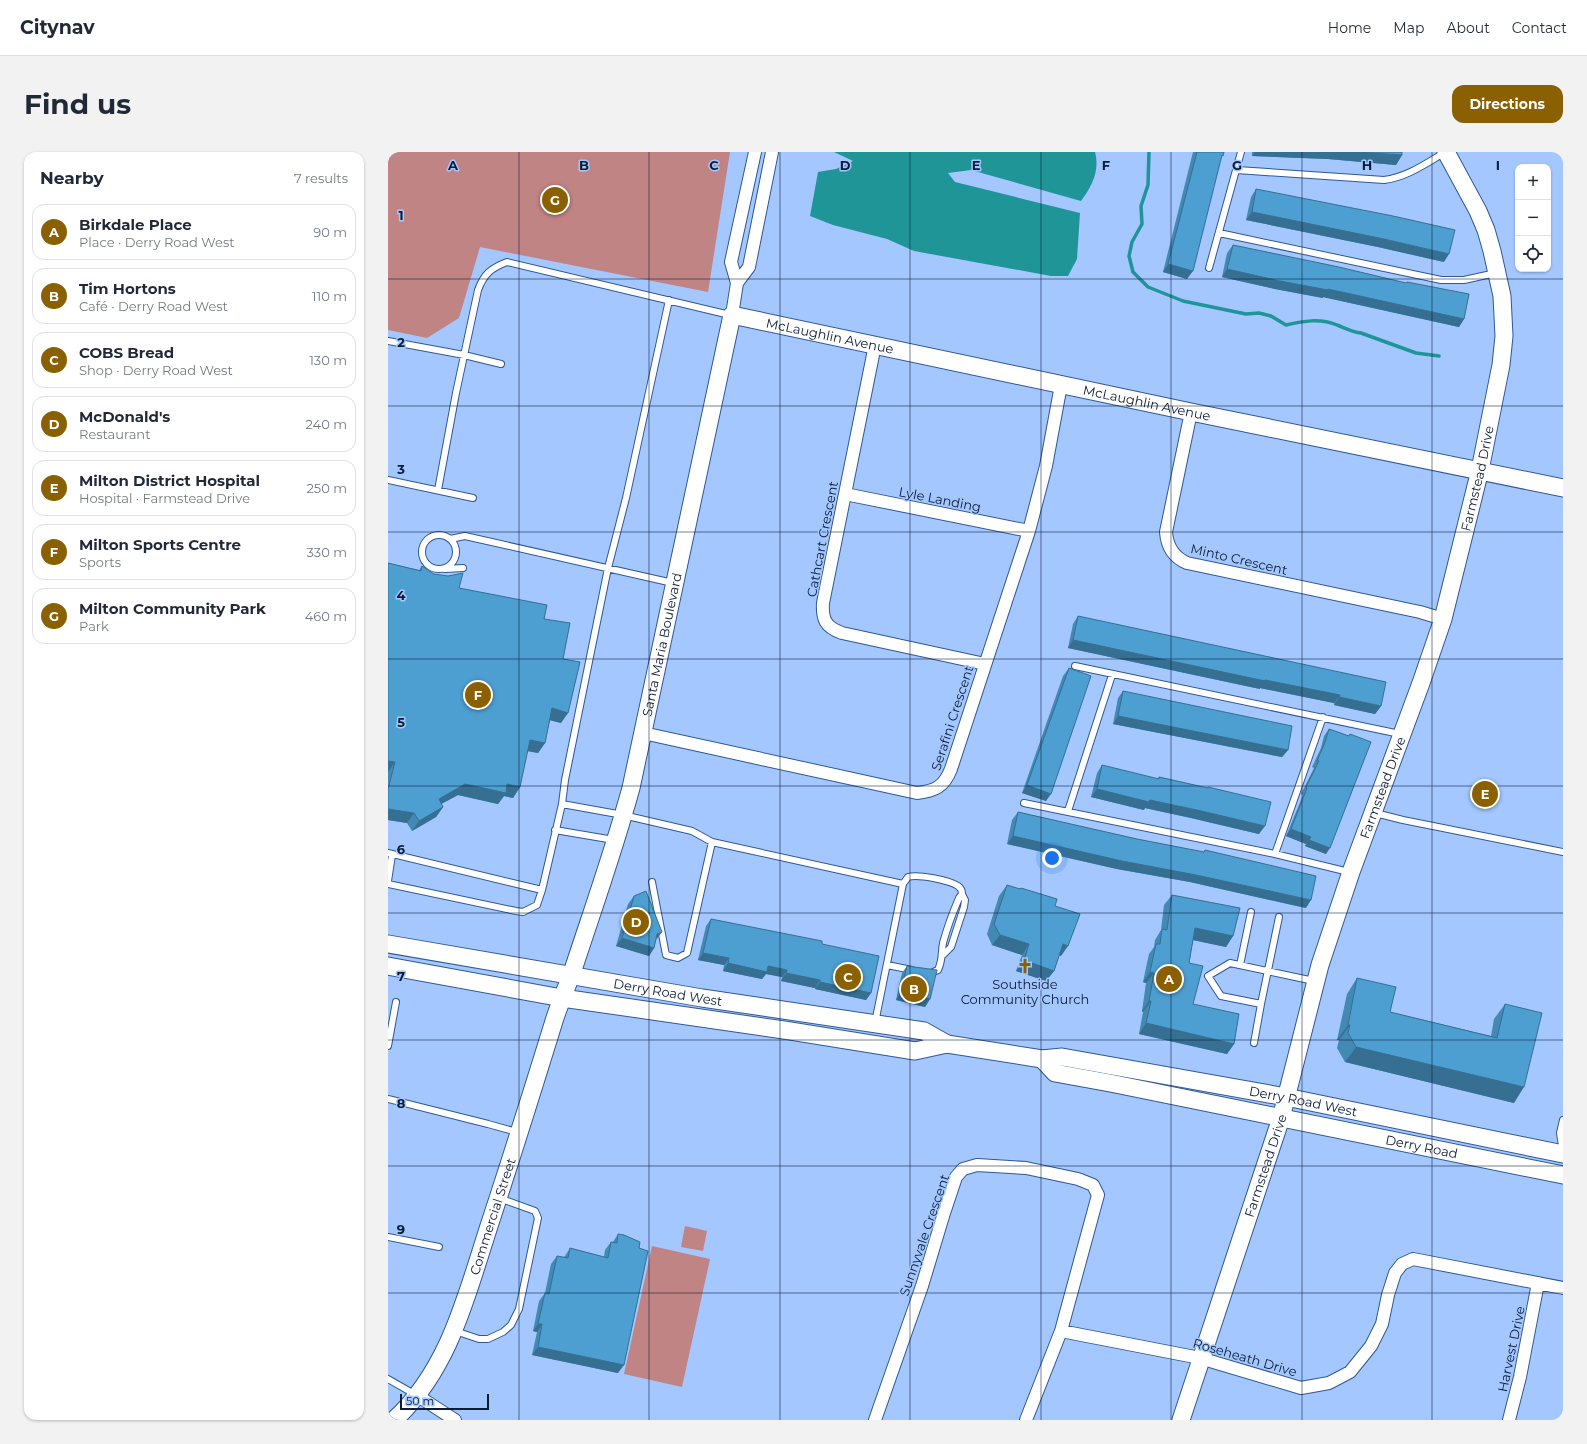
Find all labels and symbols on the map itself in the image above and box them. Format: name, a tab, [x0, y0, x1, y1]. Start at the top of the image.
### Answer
text: A	[447, 157, 459, 173]
text: B	[579, 157, 589, 173]
text: C	[709, 157, 719, 173]
text: D	[840, 157, 851, 173]
text: E	[972, 157, 981, 173]
text: F	[1102, 157, 1110, 173]
text: G	[1232, 157, 1242, 173]
text: H	[1362, 157, 1372, 173]
text: I	[1496, 157, 1500, 173]
pin: G	[542, 185, 568, 215]
text: 1	[398, 207, 404, 223]
street label: McLaughlin Avenue	[765, 314, 895, 357]
text: 2	[397, 334, 405, 350]
street label: McLaughlin Avenue	[1082, 381, 1212, 424]
street label: Farmstead Drive	[1457, 424, 1497, 533]
text: 3	[396, 461, 405, 477]
street label: Cathcart Crescent	[803, 480, 841, 598]
street label: Lyle Landing	[897, 483, 983, 515]
street label: Minto Crescent	[1189, 540, 1289, 578]
street label: Santa Maria Boulevard	[639, 571, 685, 718]
text: 4	[397, 587, 406, 603]
street label: Serafini Crescent	[927, 664, 977, 772]
pin: F	[465, 680, 491, 710]
text: 5	[397, 714, 405, 730]
street label: Farmstead Drive	[1356, 734, 1408, 841]
pin: E	[1472, 779, 1498, 809]
text: 6	[397, 841, 406, 857]
your location	[1042, 848, 1062, 868]
pin: D	[623, 907, 649, 937]
church icon: Southside Community Church	[1016, 957, 1034, 975]
pin: C	[835, 962, 861, 992]
pin: A	[1156, 964, 1182, 994]
text: 7	[397, 968, 405, 984]
pin: B	[901, 974, 927, 1004]
street label: Derry Road West	[612, 975, 723, 1009]
place label: Southside Community Church	[961, 976, 1089, 1007]
street label: Derry Road West	[1248, 1083, 1359, 1119]
text: 8	[397, 1095, 406, 1111]
street label: Farmstead Drive	[1241, 1112, 1290, 1219]
street label: Derry Road	[1384, 1131, 1459, 1161]
street label: Commercial Street	[466, 1156, 519, 1277]
street label: Sunnyvale Crescent	[896, 1172, 952, 1298]
text: 9	[397, 1221, 405, 1237]
street label: Harvest Drive	[1494, 1304, 1528, 1393]
street label: Roseheath Drive	[1191, 1335, 1299, 1380]
scale bar	[400, 1392, 489, 1411]

